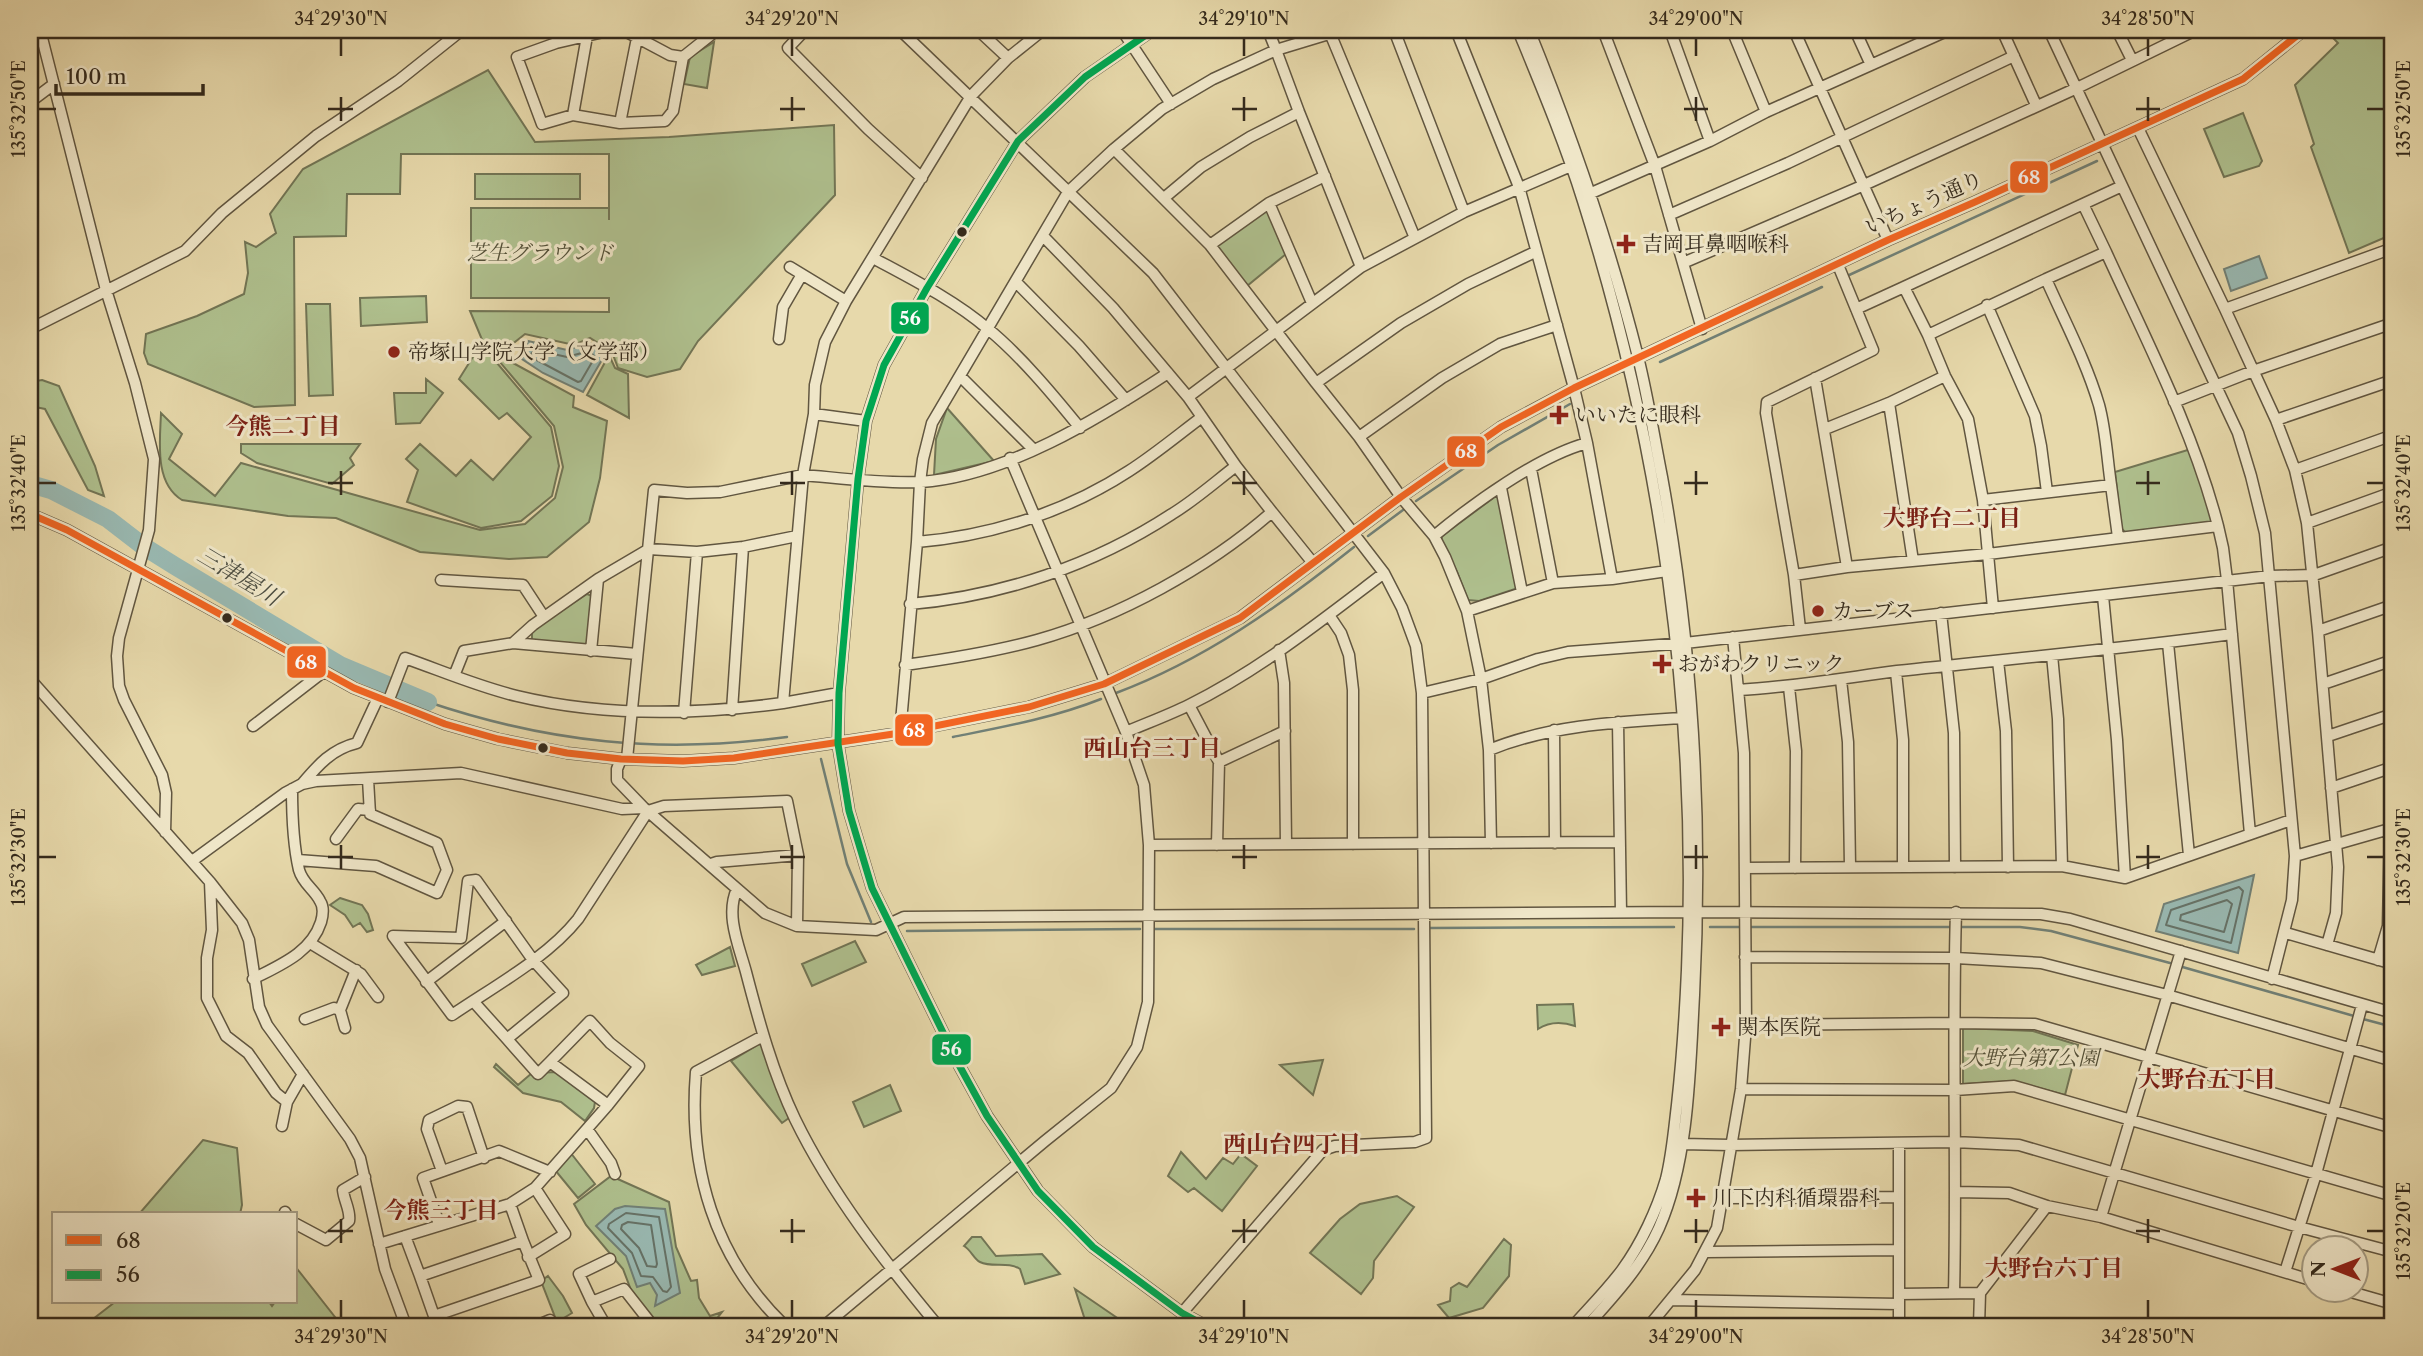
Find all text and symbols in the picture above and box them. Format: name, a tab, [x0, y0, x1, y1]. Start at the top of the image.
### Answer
text: 34°29'30"N	[294, 8, 388, 30]
text: 34°29'20"N	[745, 8, 839, 30]
text: 34°29'10"N	[1198, 8, 1290, 30]
text: 34°29'00"N	[1648, 8, 1744, 30]
text: 34°28'50"N	[2101, 8, 2195, 30]
scale bar	[56, 52, 203, 96]
text: 135°32'50"E	[8, 60, 30, 158]
text: 135°32'50"E	[2393, 60, 2415, 158]
text: 100 m	[66, 64, 127, 89]
line badge: 68	[2009, 160, 2049, 194]
street label: いちょう通り	[1861, 165, 1986, 240]
text: 68	[2017, 166, 2041, 189]
unlabelled marker	[955, 225, 969, 239]
place label: 吉岡耳鼻咽喉科	[1642, 231, 1789, 256]
marker: 吉岡耳鼻咽喉科	[1616, 234, 1636, 254]
park label: 芝生グラウンド	[467, 240, 614, 265]
line badge: 56	[890, 301, 930, 335]
text: 56	[899, 307, 921, 330]
place label: 帝塚山学院大学（文学部）	[408, 339, 660, 364]
marker: 帝塚山学院大学（文学部）	[386, 344, 402, 360]
place label: いいたに眼科	[1575, 402, 1701, 427]
marker: いいたに眼科	[1549, 405, 1569, 425]
district label: 今熊二丁目	[226, 412, 341, 440]
text: 135°32'40"E	[8, 434, 30, 532]
text: 135°32'40"E	[2393, 434, 2415, 532]
line badge: 68	[1446, 435, 1486, 468]
text: 68	[1454, 440, 1478, 463]
district label: 大野台二丁目	[1883, 504, 2021, 532]
water label: 三津屋川	[192, 540, 288, 613]
place label: カーブス	[1832, 598, 1914, 623]
marker: カーブス	[1810, 603, 1826, 619]
unlabelled marker	[220, 611, 234, 625]
line badge: 68	[286, 645, 327, 679]
text: 68	[294, 651, 318, 674]
place label: おがわクリニック	[1678, 651, 1845, 676]
marker: おがわクリニック	[1652, 654, 1672, 674]
line badge: 68	[894, 713, 934, 747]
text: 68	[902, 719, 926, 742]
district label: 西山台三丁目	[1083, 734, 1221, 762]
unlabelled marker	[536, 741, 550, 755]
text: 135°32'30"E	[8, 808, 30, 906]
text: 135°32'30"E	[2393, 808, 2415, 906]
place label: 関本医院	[1737, 1014, 1821, 1039]
marker: 関本医院	[1711, 1017, 1731, 1037]
line badge: 56	[931, 1033, 972, 1066]
text: 56	[940, 1038, 962, 1061]
park label: 大野台第7公園	[1963, 1045, 2102, 1070]
district label: 大野台五丁目	[2138, 1065, 2276, 1093]
district label: 西山台四丁目	[1223, 1130, 1361, 1158]
text: 135°32'20"E	[2393, 1182, 2415, 1280]
place label: 川下内科循環器科	[1712, 1185, 1880, 1210]
marker: 川下内科循環器科	[1686, 1188, 1706, 1208]
district label: 今熊三丁目	[384, 1196, 499, 1224]
legend	[52, 1212, 298, 1304]
text: 68	[116, 1228, 141, 1253]
north arrow	[2300, 1234, 2370, 1304]
district label: 大野台六丁目	[1985, 1254, 2123, 1282]
text: N	[2307, 1261, 2330, 1277]
text: 56	[116, 1262, 140, 1287]
text: 34°29'30"N	[294, 1326, 388, 1348]
text: 34°29'20"N	[745, 1326, 839, 1348]
text: 34°29'10"N	[1198, 1326, 1290, 1348]
text: 34°29'00"N	[1648, 1326, 1744, 1348]
text: 34°28'50"N	[2101, 1326, 2195, 1348]

